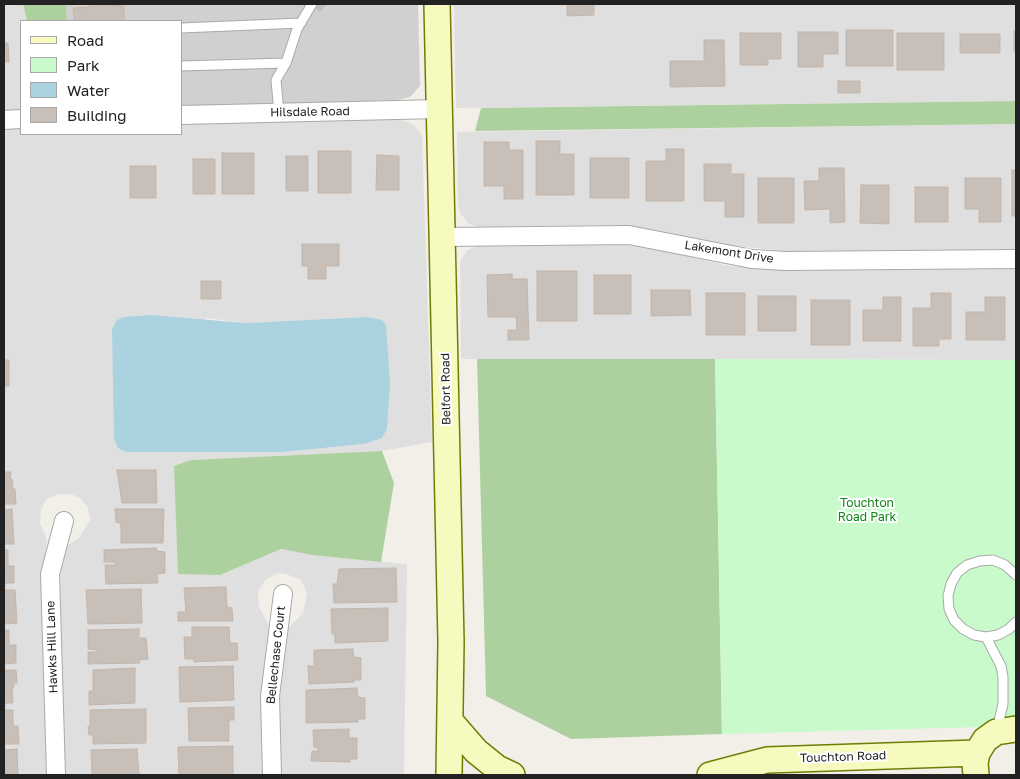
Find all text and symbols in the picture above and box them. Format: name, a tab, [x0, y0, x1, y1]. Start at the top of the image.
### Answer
legend	[20, 20, 182, 135]
text: Road	[67, 31, 104, 49]
text: Park	[67, 56, 99, 74]
text: Water	[67, 81, 110, 99]
street label: Hilsdale Road	[270, 104, 350, 120]
text: Building	[67, 106, 127, 124]
street label: Lakemont Drive	[683, 238, 775, 266]
street label: Belfort Road	[438, 353, 454, 425]
park label: Touchton Road Park	[838, 496, 896, 524]
street label: Hawks Hill Lane	[43, 600, 61, 694]
street label: Bellechase Court	[264, 605, 288, 705]
street label: Touchton Road	[800, 748, 886, 766]

